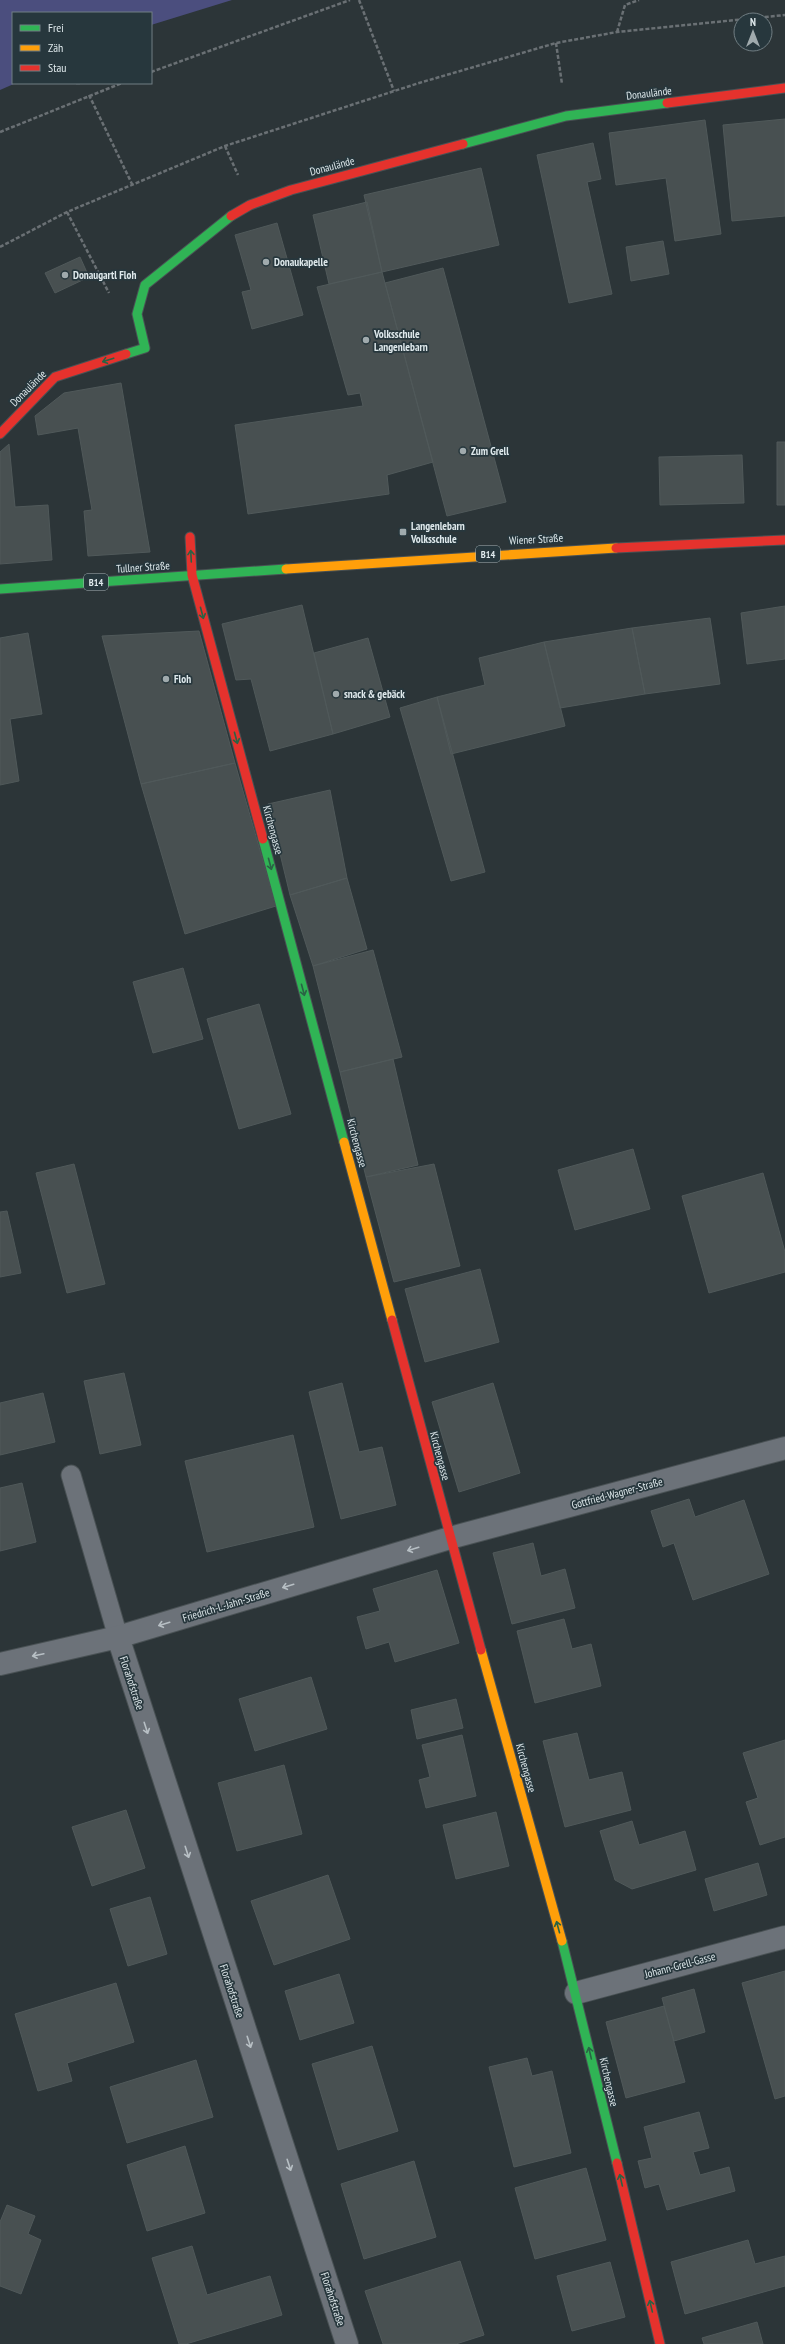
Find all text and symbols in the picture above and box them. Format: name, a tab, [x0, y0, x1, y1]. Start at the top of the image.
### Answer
legend	[12, 12, 152, 84]
north arrow	[733, 12, 773, 52]
text: N	[750, 15, 756, 29]
text: Frei	[48, 20, 64, 35]
text: Zäh	[48, 40, 63, 55]
text: Stau	[48, 60, 66, 75]
street label: Donaulände	[625, 83, 673, 103]
street label: Donaulände	[308, 153, 356, 179]
place label: Donaukapelle	[274, 255, 328, 269]
marker: Donaukapelle	[261, 257, 271, 267]
place label: Donaugartl Floh	[73, 268, 136, 282]
marker: Donaugartl Floh	[60, 270, 70, 280]
place label: Volksschule Langenlebarn	[373, 327, 428, 354]
marker: Volksschule Langenlebarn	[361, 335, 371, 345]
one-way arrow	[102, 357, 115, 364]
street label: Donaulände	[7, 367, 49, 409]
place label: Zum Grell	[471, 444, 509, 458]
marker: Zum Grell	[458, 446, 468, 456]
place label: Langenlebarn Volksschule	[410, 519, 465, 546]
marker: Langenlebarn Volksschule	[398, 527, 408, 537]
street label: Wiener Straße	[509, 531, 564, 547]
road number: B14	[476, 546, 500, 562]
one-way arrow	[188, 550, 195, 563]
street label: Tullner Straße	[116, 558, 171, 576]
road number: B14	[84, 574, 108, 590]
one-way arrow	[199, 606, 207, 619]
place label: Floh	[174, 672, 191, 686]
marker: Floh	[161, 674, 171, 684]
place label: snack & gebäck	[344, 687, 405, 701]
marker: snack & gebäck	[331, 689, 341, 699]
one-way arrow	[233, 732, 240, 745]
street label: Kirchengasse	[260, 804, 286, 856]
one-way arrow	[266, 857, 274, 870]
one-way arrow	[300, 983, 307, 996]
street label: Kirchengasse	[344, 1117, 370, 1169]
street label: Kirchengasse	[427, 1430, 453, 1482]
street label: Gottfried-Wagner-Straße	[570, 1474, 665, 1512]
one-way arrow	[406, 1546, 419, 1553]
one-way arrow	[282, 1583, 295, 1590]
street label: Friedrich-L.-Jahn-Straße	[181, 1585, 272, 1625]
one-way arrow	[157, 1621, 170, 1628]
one-way arrow	[31, 1652, 44, 1660]
street label: Florahofstraße	[117, 1654, 147, 1712]
one-way arrow	[143, 1721, 150, 1734]
street label: Kirchengasse	[513, 1742, 539, 1794]
one-way arrow	[183, 1845, 191, 1857]
one-way arrow	[554, 1921, 561, 1934]
street label: Johann-Grell-Gasse	[642, 1949, 717, 1981]
street label: Florahofstraße	[217, 1962, 247, 2020]
one-way arrow	[246, 2035, 253, 2048]
one-way arrow	[586, 2047, 594, 2060]
street label: Kirchengasse	[597, 2056, 622, 2108]
one-way arrow	[286, 2159, 293, 2172]
one-way arrow	[616, 2173, 624, 2186]
street label: Florahofstraße	[318, 2270, 348, 2328]
one-way arrow	[647, 2300, 654, 2313]

